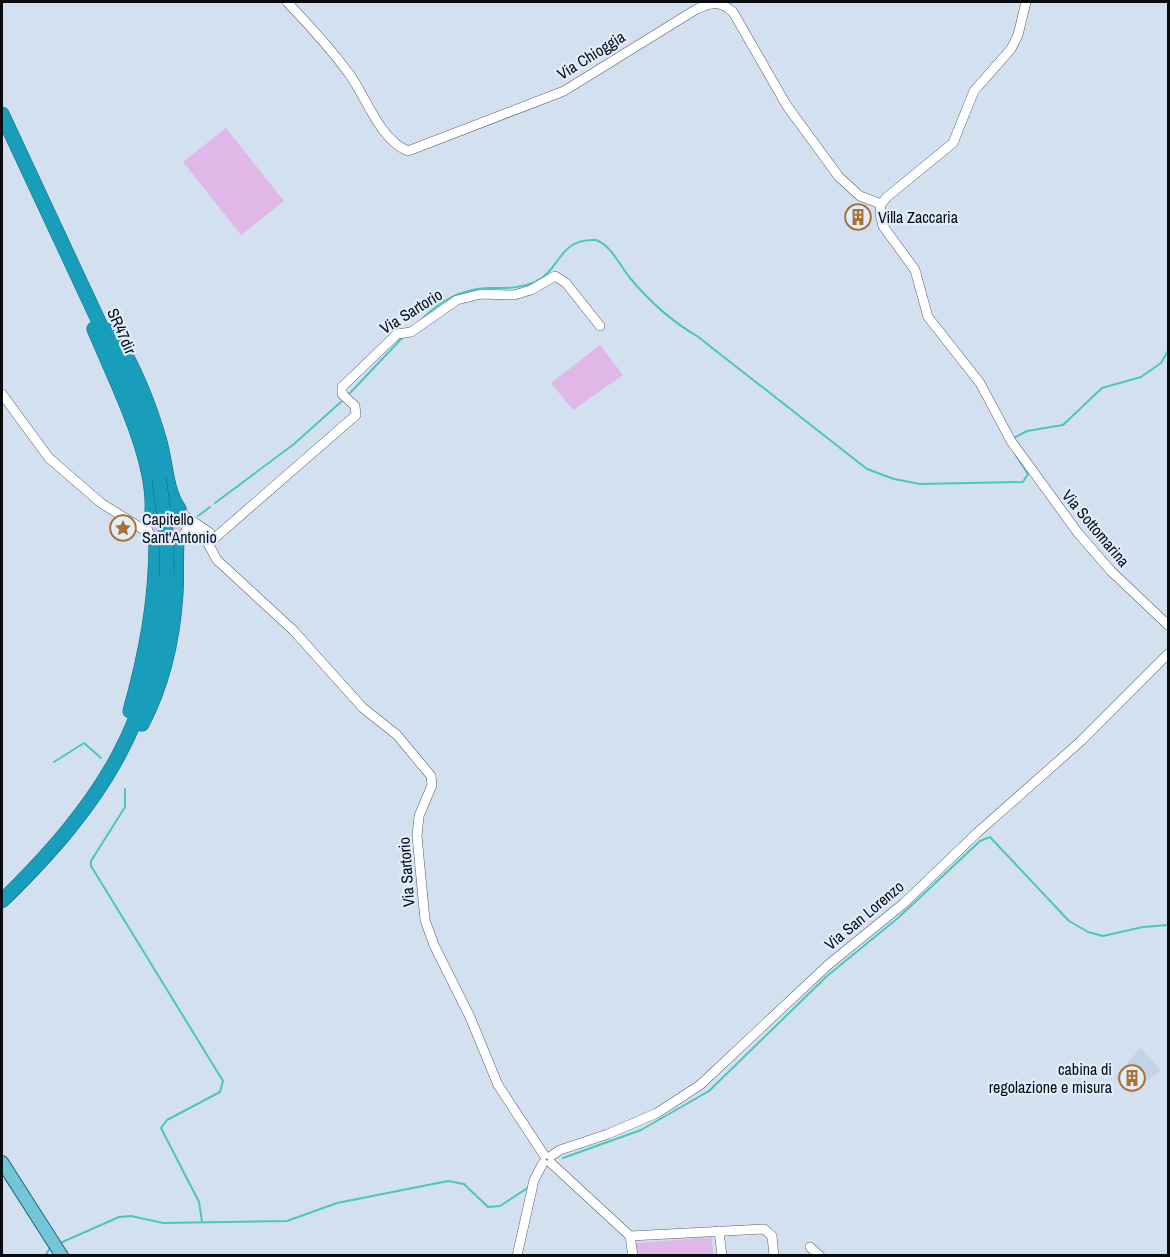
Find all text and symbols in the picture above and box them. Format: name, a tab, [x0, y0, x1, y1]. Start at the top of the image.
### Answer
street label: Via Chioggia	[553, 25, 630, 85]
building icon: Villa Zaccaria	[843, 202, 873, 232]
place label: Villa Zaccaria	[878, 206, 959, 228]
street label: Via Sartorio	[376, 283, 446, 339]
street label: SR47dir	[102, 305, 142, 358]
street label: Via Sottomarina	[1057, 485, 1135, 572]
place label: Capitello Sant'Antonio	[142, 508, 217, 548]
place icon: Capitello Sant'Antonio	[108, 513, 138, 543]
street label: Via Sartorio	[393, 836, 419, 908]
street label: Via San Lorenzo	[820, 875, 908, 955]
place label: cabina di regolazione e misura	[989, 1058, 1113, 1098]
building icon: cabina di regolazione e misura	[1117, 1063, 1147, 1093]

